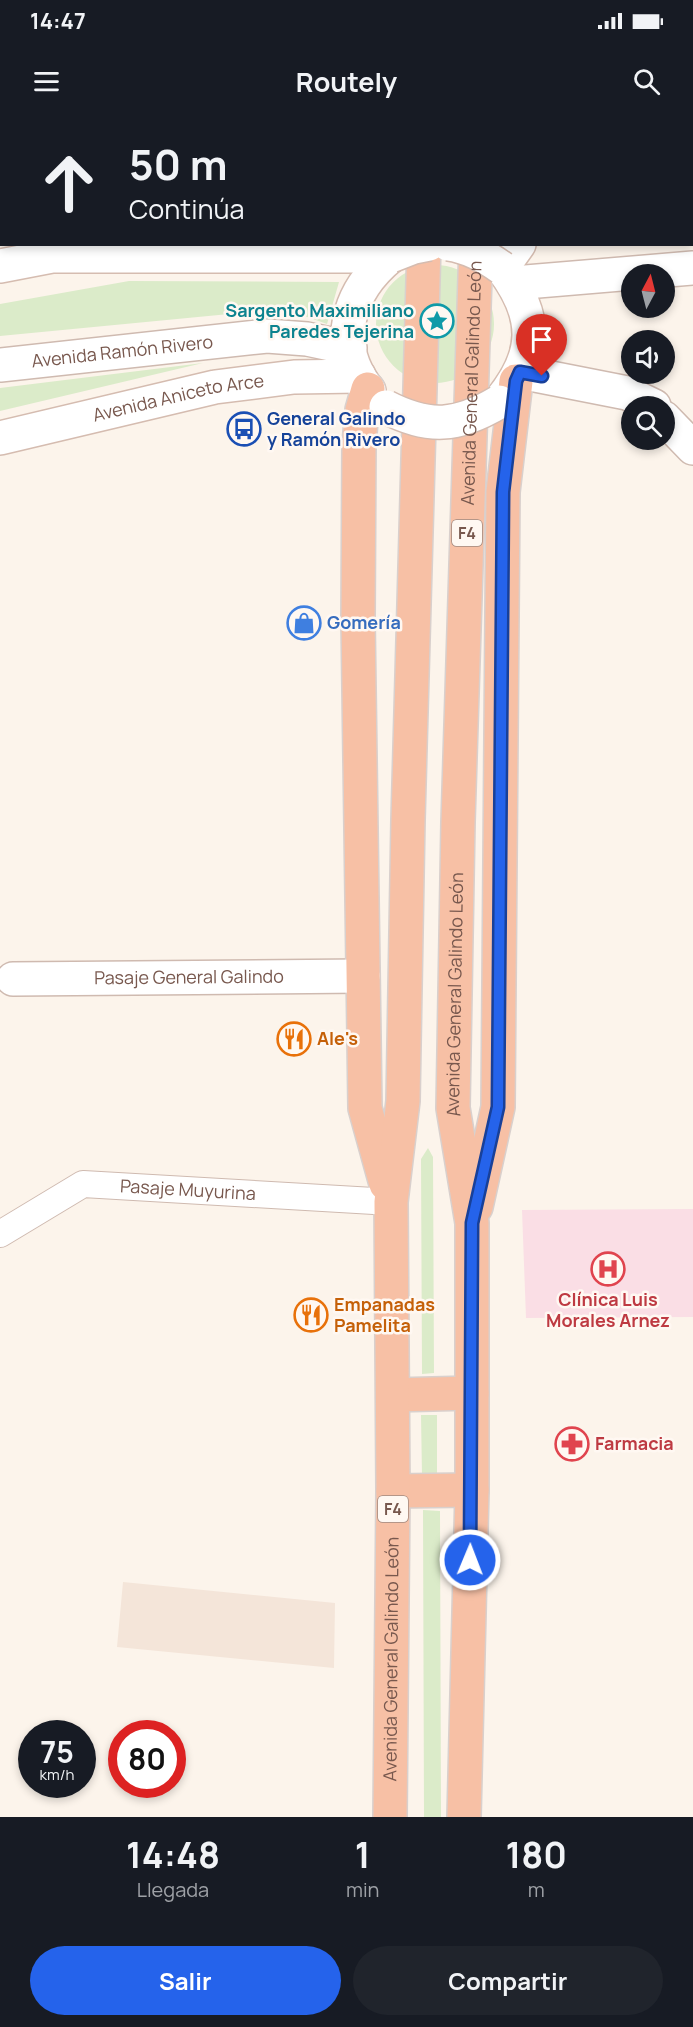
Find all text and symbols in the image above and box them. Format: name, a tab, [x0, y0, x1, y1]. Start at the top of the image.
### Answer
text: 14:47	[30, 6, 86, 36]
text: Routely	[296, 63, 397, 100]
icon: menu	[30, 65, 63, 98]
icon: search	[630, 65, 663, 98]
text: 50 m	[129, 135, 227, 193]
icon: ahead	[30, 144, 108, 222]
text: Continúa	[129, 190, 245, 227]
street label: Avenida General Galindo León	[455, 260, 486, 506]
north arrow	[621, 264, 675, 318]
map controls	[621, 264, 675, 450]
place label: Sargento Maximiliano Paredes Tejerina	[225, 298, 414, 343]
place icon: Sargento Maximiliano Paredes Tejerina	[419, 303, 455, 339]
pin	[516, 314, 567, 376]
icon: arrive	[525, 323, 558, 356]
street label: Avenida Ramón Rivero	[30, 329, 214, 372]
button: sound	[621, 330, 675, 384]
street label: Avenida Aniceto Arce	[90, 368, 265, 427]
button: search	[621, 396, 675, 450]
place label: General Galindo y Ramón Rivero	[267, 406, 406, 451]
bus stop icon: General Galindo y Ramón Rivero	[226, 411, 262, 447]
road number: F4	[452, 520, 482, 546]
shop icon: Gomería	[286, 605, 322, 641]
place label: Gomería	[327, 610, 401, 634]
street label: Avenida General Galindo León	[440, 872, 468, 1119]
street label: Pasaje General Galindo	[94, 964, 284, 989]
restaurant icon: Ale's	[276, 1021, 312, 1057]
place label: Ale's	[317, 1026, 358, 1050]
street label: Pasaje Muyurina	[119, 1173, 257, 1205]
hospital icon: Clínica Luis Morales Arnez	[590, 1251, 626, 1287]
place label: Clínica Luis Morales Arnez	[546, 1287, 670, 1332]
place label: Empanadas Pamelita	[334, 1292, 435, 1337]
restaurant icon: Empanadas Pamelita	[293, 1297, 329, 1333]
pharmacy icon: Farmacia	[554, 1426, 590, 1462]
place label: Farmacia	[595, 1431, 674, 1455]
road number: F4	[378, 1496, 408, 1522]
position arrow	[438, 1528, 502, 1592]
street label: Avenida General Galindo León	[377, 1536, 404, 1782]
speed limit sign: 80	[108, 1720, 186, 1798]
text: 75	[40, 1731, 74, 1772]
text: km/h	[40, 1764, 74, 1785]
text: 14:48	[126, 1830, 220, 1879]
text: 1	[355, 1830, 371, 1879]
text: 180	[505, 1830, 567, 1879]
text: Llegada	[137, 1876, 209, 1903]
text: min	[346, 1876, 379, 1903]
text: m	[528, 1876, 545, 1903]
button: Salir	[30, 1946, 341, 2015]
button: Compartir	[353, 1946, 663, 2015]

